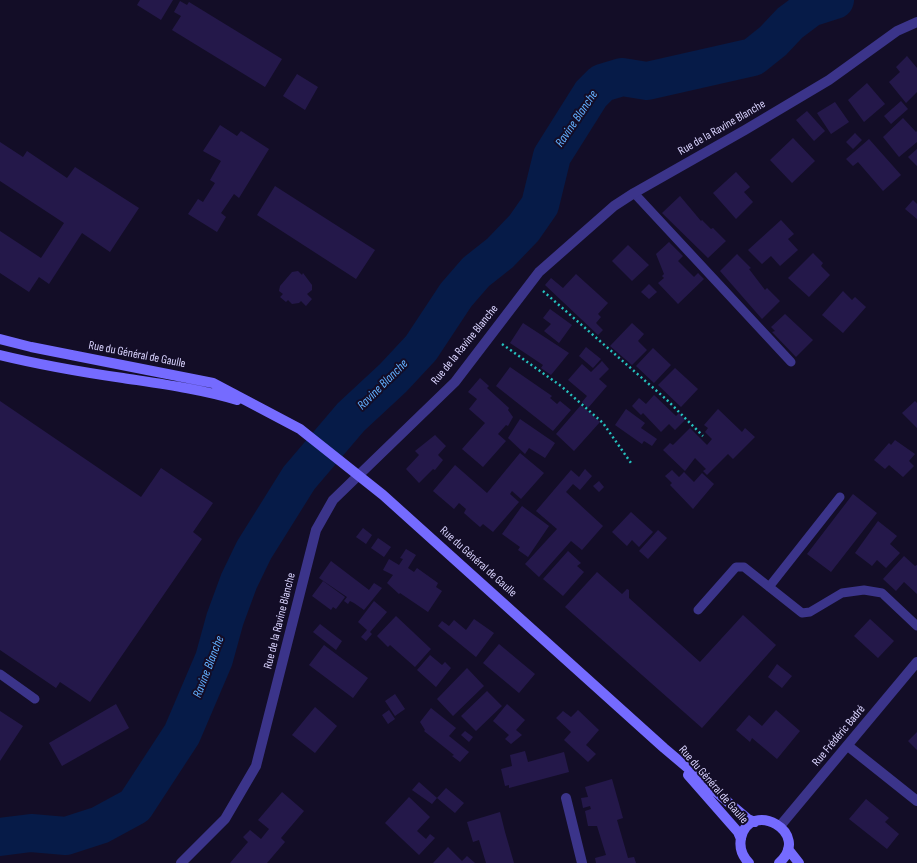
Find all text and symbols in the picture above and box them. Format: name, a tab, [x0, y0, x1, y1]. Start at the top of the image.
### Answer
water label: Ravine Blanche	[552, 88, 602, 150]
street label: Rue de la Ravine Blanche	[676, 97, 768, 159]
street label: Rue de la Ravine Blanche	[428, 302, 502, 388]
street label: Rue du Général de Gaulle	[87, 339, 187, 371]
water label: Ravine Blanche	[354, 356, 412, 414]
street label: Rue du Général de Gaulle	[437, 524, 519, 600]
street label: Rue de la Ravine Blanche	[261, 571, 299, 671]
water label: Ravine Blanche	[190, 634, 228, 700]
street label: Rue Frédéric Badré	[809, 703, 869, 769]
street label: Rue du Général de Gaulle	[675, 743, 751, 827]

